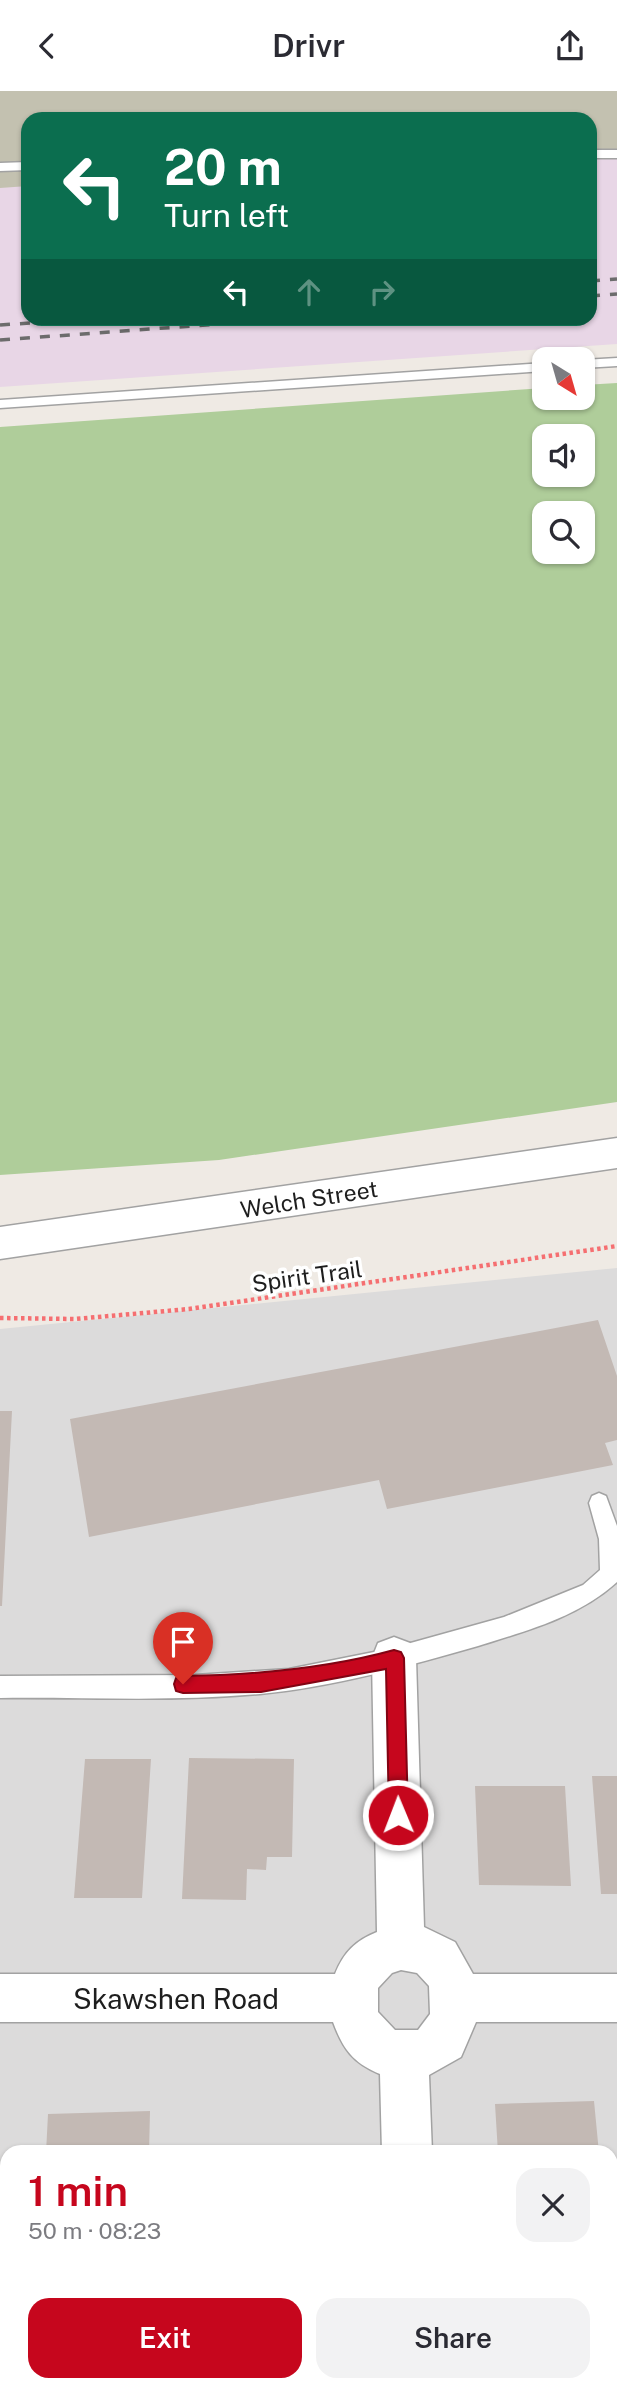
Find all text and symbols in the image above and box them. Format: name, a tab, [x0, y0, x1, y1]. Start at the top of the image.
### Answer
icon: back	[28, 27, 66, 65]
text: Drivr	[272, 27, 345, 64]
icon: share	[551, 27, 589, 65]
text: 20 m	[164, 138, 282, 196]
icon: left	[49, 140, 140, 231]
text: Turn left	[164, 197, 289, 234]
icon: left	[217, 273, 255, 311]
icon: ahead	[290, 273, 328, 311]
icon: right	[363, 273, 401, 311]
north arrow	[532, 347, 595, 409]
map controls	[532, 347, 595, 564]
button: sound	[532, 424, 595, 487]
button: search	[532, 501, 595, 564]
street label: Welch Street	[238, 1175, 380, 1223]
street label: Spirit Trail	[250, 1255, 364, 1297]
pin	[153, 1612, 213, 1684]
icon: arrive	[164, 1623, 202, 1661]
position arrow	[361, 1778, 435, 1852]
street label: Skawshen Road	[73, 1982, 279, 2015]
text: 1 min	[28, 2166, 128, 2215]
button: close	[516, 2168, 590, 2242]
text: 50 m · 08:23	[28, 2217, 161, 2244]
button: Exit	[28, 2298, 302, 2378]
button: Share	[316, 2298, 590, 2378]

